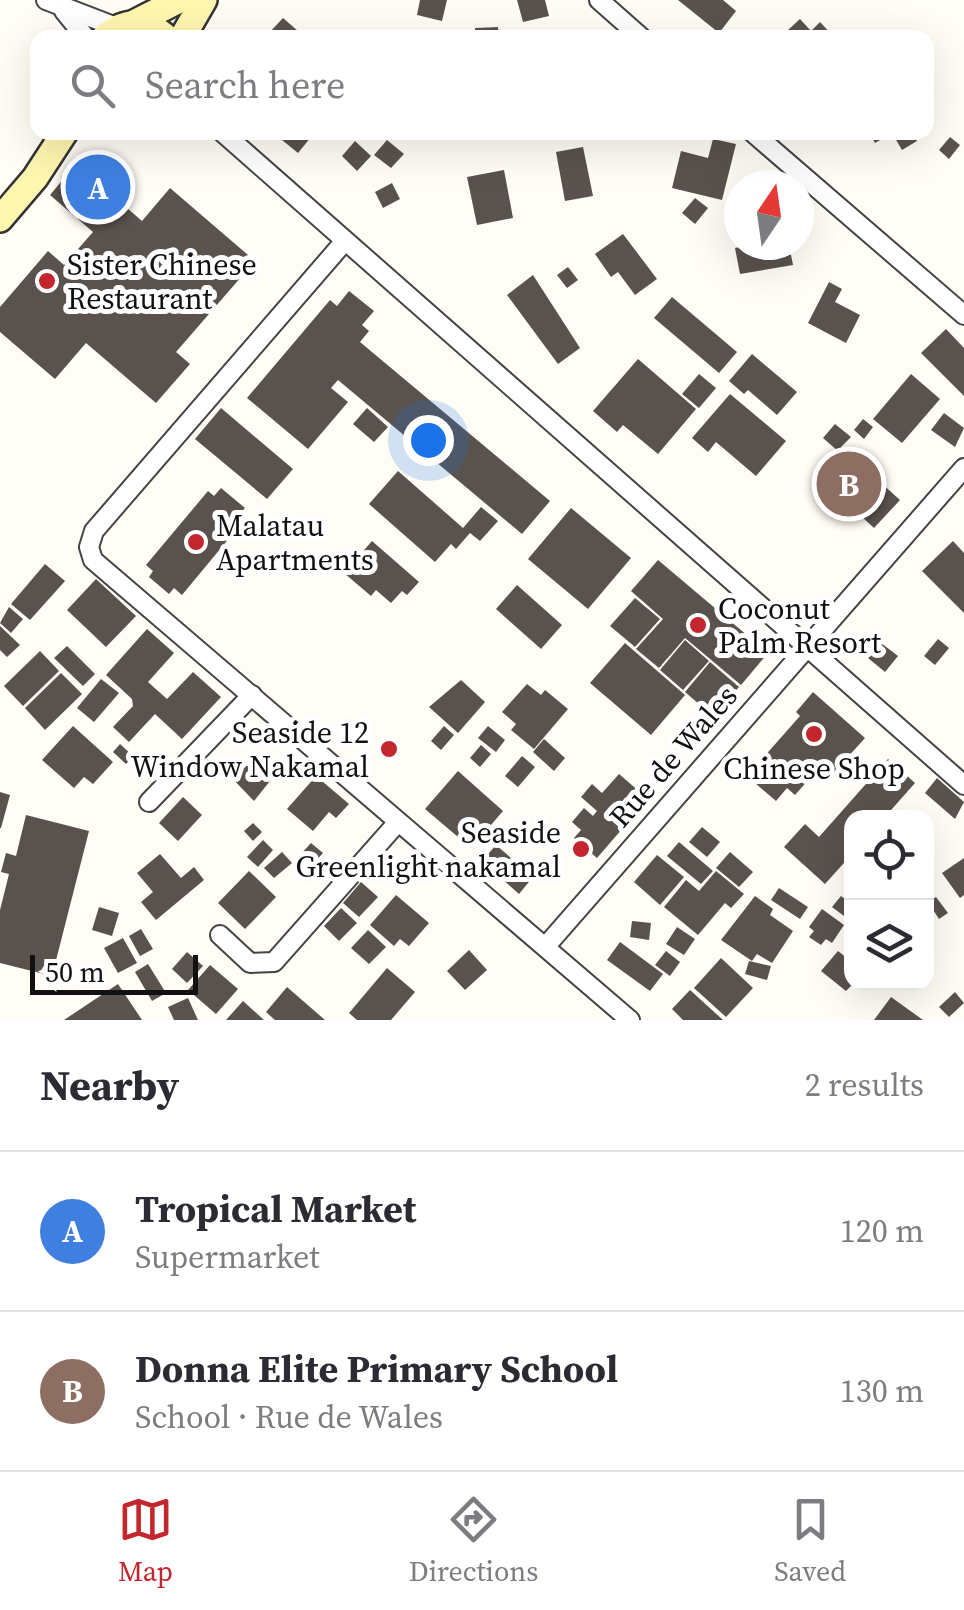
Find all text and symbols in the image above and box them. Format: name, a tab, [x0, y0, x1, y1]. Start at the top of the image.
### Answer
search box	[30, 30, 934, 140]
icon: search	[65, 58, 120, 113]
text: Search here	[145, 59, 345, 111]
pin: A	[66, 150, 130, 224]
north arrow	[724, 170, 814, 260]
place label: Sister Chinese Restaurant	[67, 244, 257, 319]
marker: Sister Chinese Restaurant	[36, 270, 58, 292]
your location	[403, 415, 454, 466]
pin: B	[816, 446, 882, 522]
place label: Malatau Apartments	[216, 505, 374, 580]
marker: Malatau Apartments	[185, 531, 207, 553]
place label: Coconut Palm Resort	[718, 588, 881, 663]
marker: Coconut Palm Resort	[687, 614, 709, 636]
street label: Rue de Wales	[600, 676, 746, 836]
place label: Seaside 12 Window Nakamal	[131, 712, 369, 787]
marker: Chinese Shop	[803, 723, 825, 745]
marker: Seaside 12 Window Nakamal	[378, 738, 400, 760]
place label: Chinese Shop	[723, 748, 905, 789]
map controls	[844, 810, 934, 990]
button: locate	[844, 810, 934, 900]
place label: Seaside Greenlight nakamal	[295, 812, 561, 887]
marker: Seaside Greenlight nakamal	[570, 838, 592, 860]
button: layers	[844, 900, 934, 990]
scale bar	[30, 950, 198, 994]
text: 50 m	[45, 953, 105, 991]
text: Nearby	[40, 1056, 179, 1114]
text: 2 results	[805, 1063, 924, 1107]
text: Tropical Market	[135, 1183, 416, 1235]
text: A	[62, 1209, 83, 1253]
text: 120 m	[840, 1209, 924, 1253]
text: Supermarket	[135, 1235, 320, 1279]
text: Donna Elite Primary School	[135, 1343, 618, 1395]
text: B	[62, 1369, 83, 1413]
text: 130 m	[840, 1369, 924, 1413]
text: School · Rue de Wales	[135, 1395, 443, 1439]
tab: Map	[118, 1492, 173, 1590]
tab: Directions	[409, 1492, 538, 1590]
tab: Saved	[774, 1492, 846, 1590]

